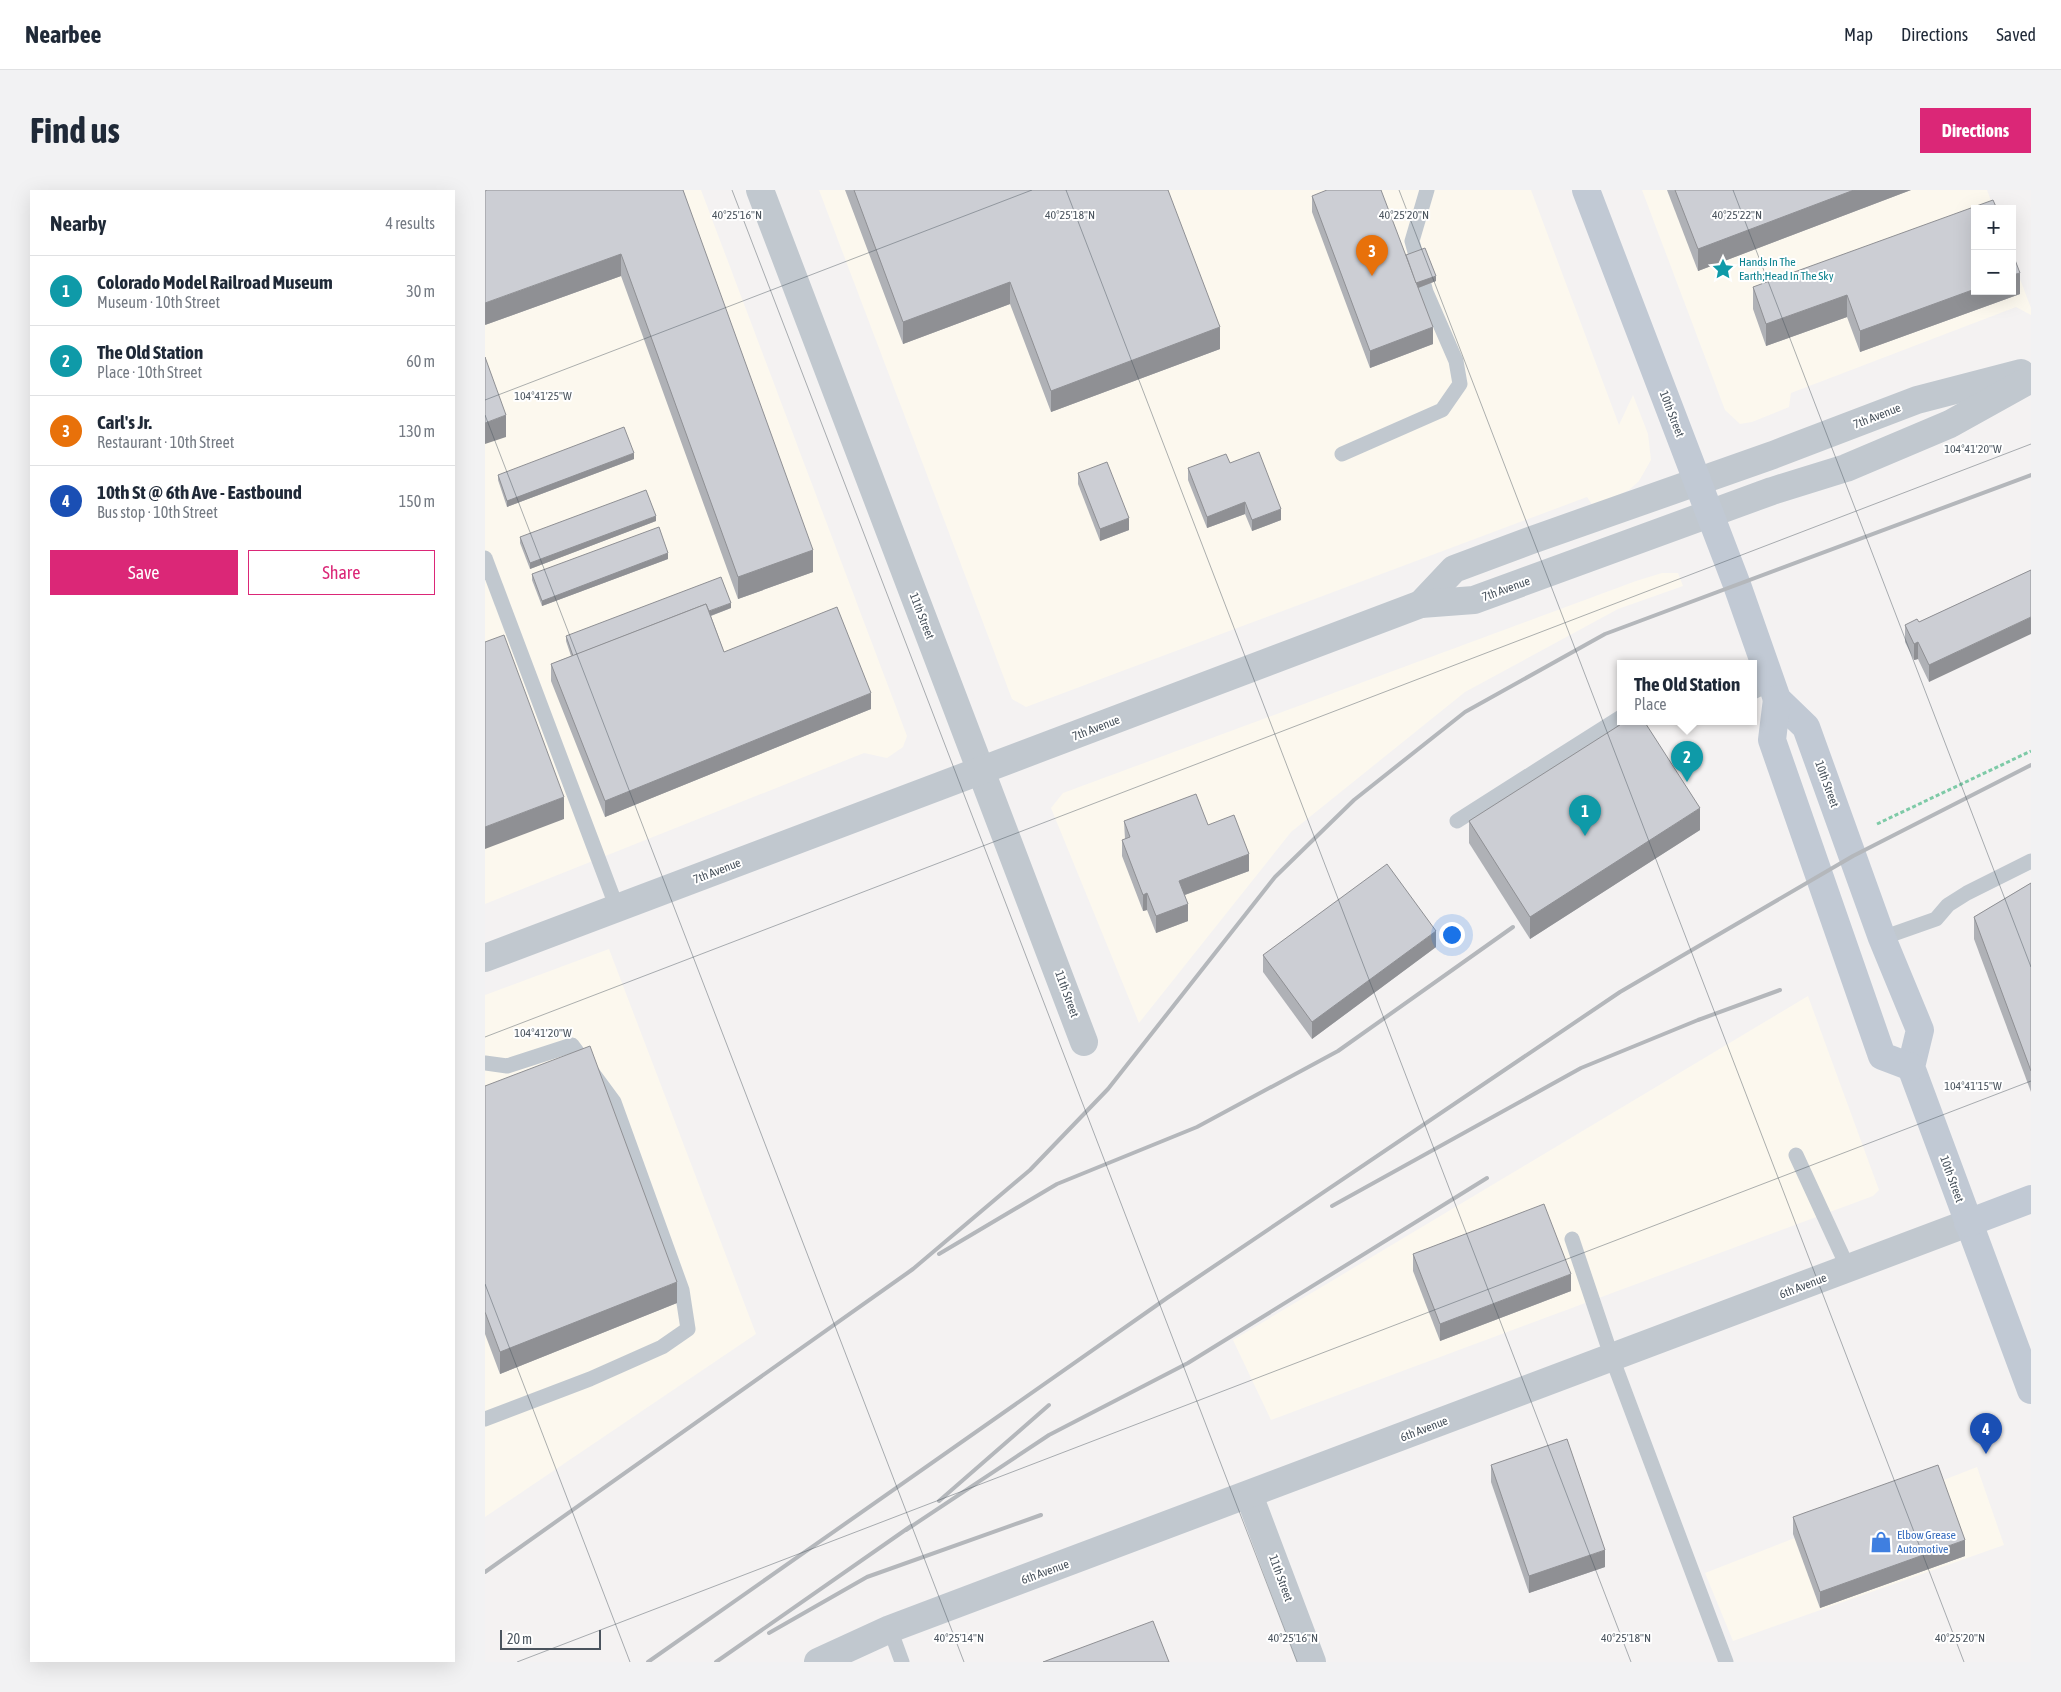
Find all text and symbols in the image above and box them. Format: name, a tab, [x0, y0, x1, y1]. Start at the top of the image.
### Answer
text: Nearbee	[25, 21, 101, 48]
text: Map	[1844, 24, 1873, 45]
text: Directions	[1901, 24, 1968, 45]
text: Saved	[1996, 24, 2036, 45]
button: Directions	[1920, 108, 2031, 153]
text: Find us	[30, 110, 120, 150]
map controls	[1971, 205, 2016, 295]
button: +	[1971, 205, 2016, 250]
text: 40°25'16"N	[712, 208, 762, 222]
text: 40°25'18"N	[1045, 208, 1095, 222]
text: 40°25'20"N	[1379, 208, 1429, 222]
text: 40°25'22"N	[1712, 208, 1762, 222]
text: Nearby	[50, 211, 106, 235]
text: 4 results	[385, 214, 435, 232]
pin: 3	[1356, 235, 1388, 276]
button: −	[1971, 250, 2016, 295]
place label: Hands In The Earth;Head In The Sky	[1739, 255, 1834, 283]
place icon: Hands In The Earth;Head In The Sky	[1710, 256, 1736, 282]
text: Colorado Model Railroad Museum	[97, 271, 333, 293]
text: 1	[62, 282, 70, 300]
text: 30 m	[406, 282, 435, 300]
text: Museum · 10th Street	[97, 293, 220, 311]
text: The Old Station	[97, 341, 203, 363]
text: 2	[62, 352, 70, 370]
text: 60 m	[406, 352, 435, 370]
text: Place · 10th Street	[97, 363, 202, 381]
text: 104°41'25"W	[514, 389, 572, 403]
street label: 10th Street	[1657, 389, 1687, 440]
street label: 7th Avenue	[1851, 401, 1903, 431]
text: Carl's Jr.	[97, 411, 152, 433]
text: 3	[62, 422, 70, 440]
text: 130 m	[399, 422, 435, 440]
text: Restaurant · 10th Street	[97, 433, 234, 451]
text: 104°41'20"W	[1944, 442, 2002, 456]
text: 10th St @ 6th Ave - Eastbound	[97, 481, 302, 503]
text: 4	[62, 492, 70, 510]
text: 150 m	[399, 492, 435, 510]
text: Bus stop · 10th Street	[97, 503, 218, 521]
button: Save	[50, 550, 238, 595]
button: Share	[248, 550, 435, 595]
street label: 7th Avenue	[1480, 574, 1532, 604]
street label: 11th Street	[907, 591, 937, 642]
popup	[1617, 660, 1757, 725]
text: The Old Station	[1634, 673, 1740, 695]
text: Place	[1634, 695, 1667, 713]
street label: 7th Avenue	[1070, 713, 1122, 743]
pin: 2	[1671, 741, 1703, 782]
street label: 10th Street	[1812, 759, 1842, 810]
pin: 1	[1569, 795, 1601, 836]
street label: 7th Avenue	[691, 856, 743, 886]
your location	[1439, 922, 1465, 948]
street label: 11th Street	[1052, 969, 1082, 1020]
text: 104°41'20"W	[514, 1026, 572, 1040]
text: 104°41'15"W	[1944, 1079, 2002, 1093]
street label: 10th Street	[1937, 1154, 1967, 1205]
street label: 6th Avenue	[1777, 1271, 1829, 1301]
pin: 4	[1970, 1413, 2002, 1454]
street label: 6th Avenue	[1398, 1414, 1450, 1444]
place label: Elbow Grease Automotive	[1897, 1528, 1956, 1556]
shop icon: Elbow Grease Automotive	[1868, 1529, 1894, 1555]
street label: 11th Street	[1266, 1553, 1296, 1604]
street label: 6th Avenue	[1019, 1557, 1071, 1587]
scale bar	[500, 1627, 601, 1650]
text: 20 m	[507, 1631, 532, 1647]
text: 40°25'14"N	[934, 1631, 984, 1645]
text: 40°25'16"N	[1268, 1631, 1318, 1645]
text: 40°25'18"N	[1601, 1631, 1651, 1645]
text: 40°25'20"N	[1935, 1631, 1985, 1645]

